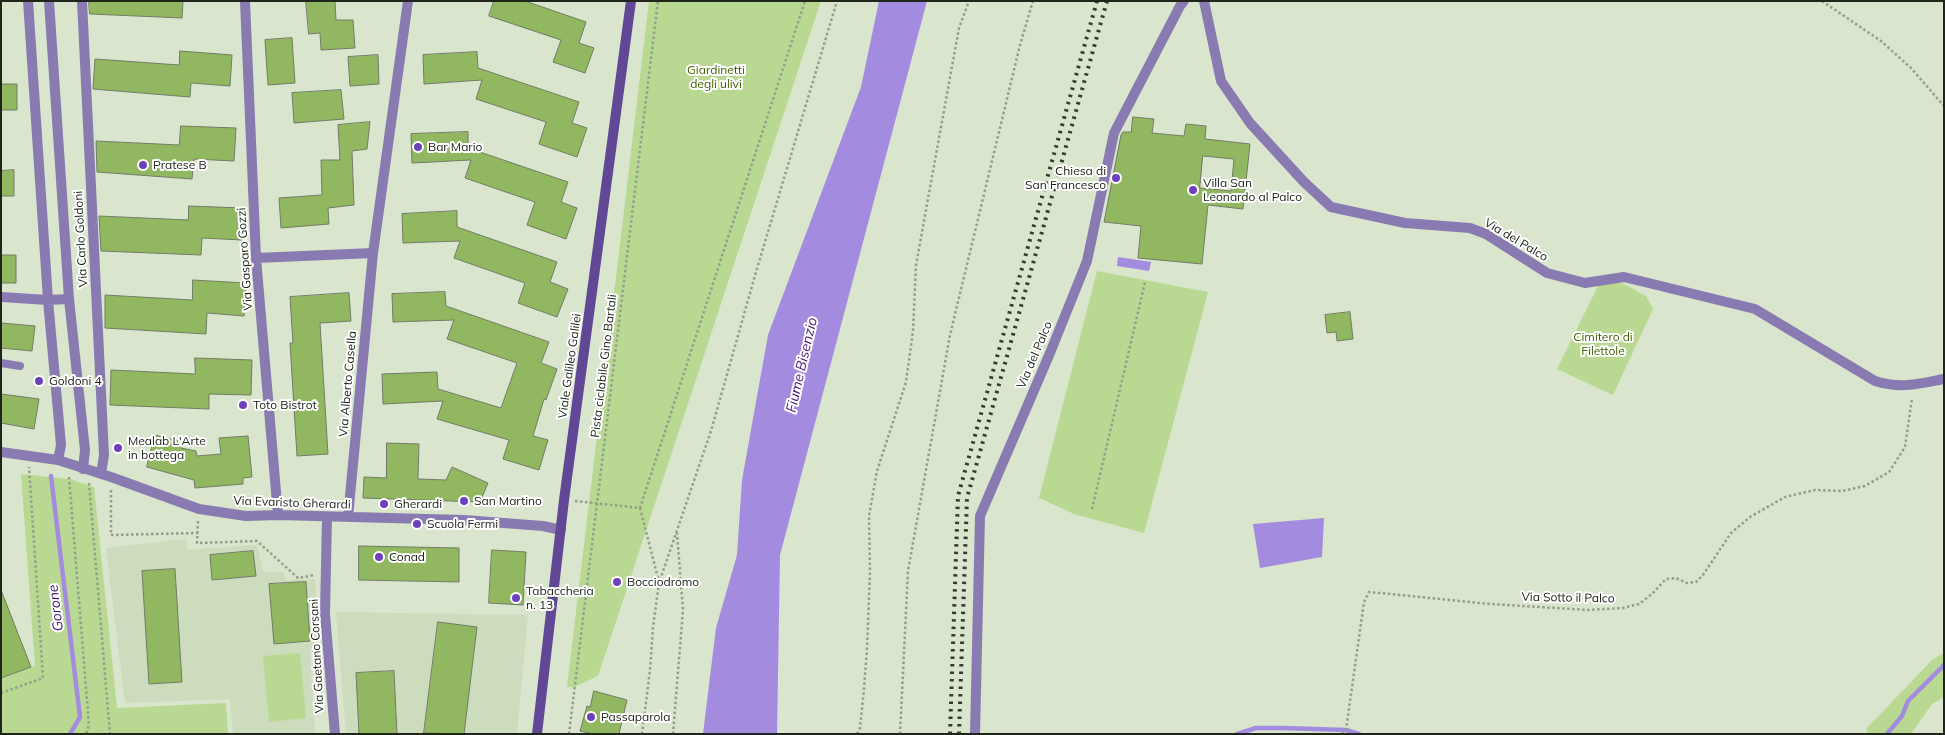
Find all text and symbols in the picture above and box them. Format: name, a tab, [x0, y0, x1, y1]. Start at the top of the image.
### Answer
park label: Giardinetti degli ulivi	[687, 63, 745, 91]
place label: Bar Mario	[428, 140, 482, 154]
marker: Bar Mario	[412, 141, 424, 153]
place label: Pratese B	[153, 158, 207, 172]
marker: Pratese B	[137, 159, 149, 171]
place label: Chiesa di San Francesco	[1025, 164, 1106, 192]
marker: Chiesa di San Francesco	[1110, 172, 1122, 184]
place label: Villa San Leonardo al Palco	[1203, 176, 1302, 204]
marker: Villa San Leonardo al Palco	[1187, 184, 1199, 196]
street label: Via Carlo Goldoni	[71, 190, 91, 288]
street label: Via Gasparo Gozzi	[234, 207, 256, 311]
street label: Via del Palco	[1482, 215, 1550, 265]
street label: Pista ciclabile Gino Bartali	[588, 294, 620, 438]
street label: Viale Galileo Galilei	[555, 313, 585, 419]
water label: Fiume Bisenzio	[783, 316, 821, 414]
street label: Via del Palco	[1014, 319, 1056, 391]
street label: Via Alberto Casella	[336, 330, 360, 438]
park label: Cimitero di Filettole	[1573, 330, 1633, 358]
place label: Goldoni 4	[49, 374, 102, 388]
marker: Goldoni 4	[33, 375, 45, 387]
place label: Toto Bistrot	[253, 398, 317, 412]
marker: Toto Bistrot	[237, 399, 249, 411]
place label: Mealab L'Arte in bottega	[128, 434, 206, 462]
marker: Mealab L'Arte in bottega	[112, 442, 124, 454]
street label: Via Evaristo Gherardi	[233, 494, 351, 512]
place label: San Martino	[474, 494, 542, 508]
marker: San Martino	[458, 495, 470, 507]
place label: Gherardi	[394, 497, 442, 511]
marker: Gherardi	[378, 498, 390, 510]
place label: Scuola Fermi	[427, 517, 498, 531]
marker: Scuola Fermi	[411, 518, 423, 530]
place label: Conad	[389, 550, 425, 564]
marker: Conad	[373, 551, 385, 563]
place label: Bocciodromo	[627, 575, 699, 589]
marker: Bocciodromo	[611, 576, 623, 588]
water label: Gorone	[45, 584, 67, 632]
place label: Tabaccheria n. 13	[526, 584, 594, 612]
street label: Via Sotto il Palco	[1521, 590, 1615, 606]
marker: Tabaccheria n. 13	[510, 592, 522, 604]
street label: Via Gaetano Corsani	[307, 598, 327, 714]
place label: Passaparola	[601, 710, 670, 724]
marker: Passaparola	[585, 711, 597, 723]

